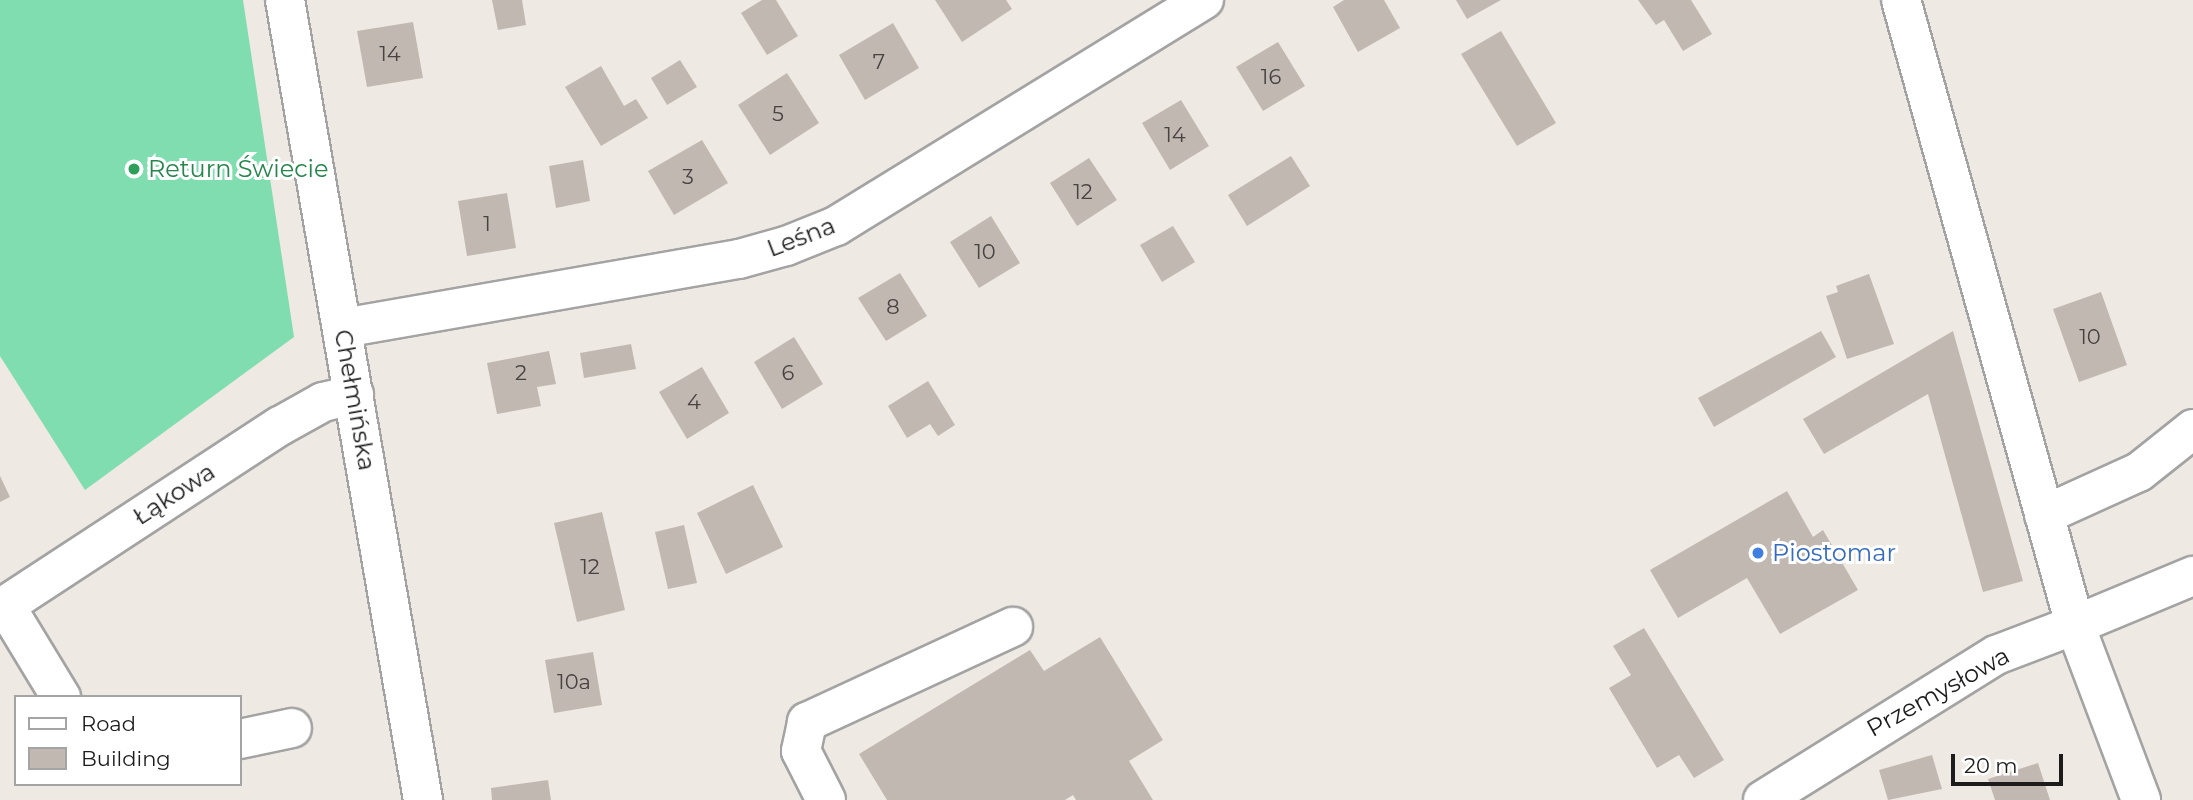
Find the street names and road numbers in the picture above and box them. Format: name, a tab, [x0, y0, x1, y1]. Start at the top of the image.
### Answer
street label: Leśna	[763, 211, 839, 263]
street label: Chełmińska	[328, 327, 382, 473]
street label: Łąkowa	[128, 457, 220, 531]
street label: Przemysłowa	[1862, 641, 2014, 743]

